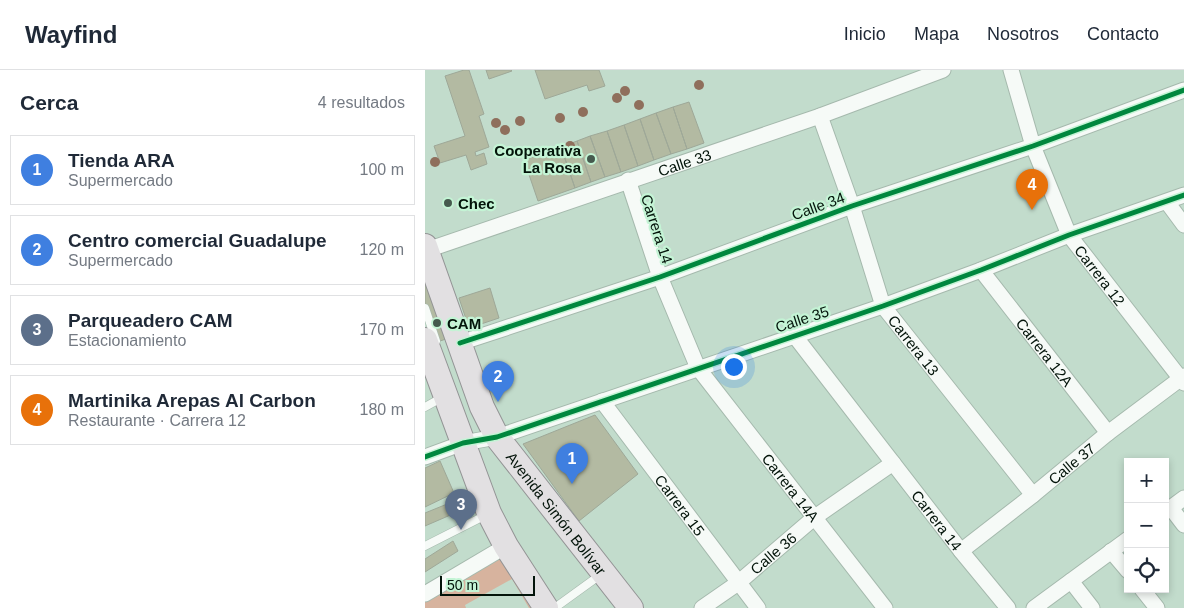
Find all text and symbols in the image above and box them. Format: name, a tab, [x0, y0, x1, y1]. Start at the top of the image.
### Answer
text: Wayfind	[25, 21, 117, 48]
text: Inicio	[844, 24, 886, 44]
text: Mapa	[914, 24, 959, 44]
text: Nosotros	[987, 24, 1059, 44]
text: Contacto	[1087, 24, 1159, 44]
text: Cerca	[20, 91, 78, 114]
text: 4 resultados	[318, 94, 405, 111]
place label: Cooperativa La Rosa	[494, 142, 582, 176]
street label: Calle 33	[656, 145, 713, 179]
text: Tienda ARA	[68, 150, 175, 171]
marker: Cooperativa La Rosa	[585, 153, 597, 165]
text: 1	[33, 161, 41, 178]
text: 100 m	[360, 161, 404, 178]
pin: 4	[1016, 169, 1048, 210]
text: Supermercado	[68, 172, 173, 189]
street label: Calle 34	[789, 189, 847, 223]
street label: Carrera 14	[638, 192, 676, 266]
place label: Chec	[458, 195, 495, 212]
marker: Chec	[442, 197, 454, 209]
text: Centro comercial Guadalupe	[68, 230, 327, 251]
text: 2	[33, 241, 41, 258]
text: 120 m	[360, 241, 404, 258]
street label: Carrera 12	[1071, 242, 1129, 309]
text: Supermercado	[68, 252, 173, 269]
street label: Calle 35	[773, 302, 831, 336]
text: Parqueadero CAM	[68, 310, 233, 331]
street label: Carrera 13	[885, 312, 943, 378]
place label: CAM	[447, 315, 481, 332]
street label: Carrera 12A	[1013, 315, 1077, 390]
marker: CAM	[431, 317, 443, 329]
text: 3	[33, 321, 41, 338]
text: 170 m	[360, 321, 404, 338]
text: Estacionamiento	[68, 332, 186, 349]
your location	[721, 354, 747, 380]
pin: 2	[482, 361, 514, 402]
text: Martinika Arepas Al Carbon	[68, 390, 316, 411]
text: 4	[33, 401, 41, 418]
text: 180 m	[360, 401, 404, 418]
text: Restaurante · Carrera 12	[68, 412, 246, 429]
street label: Calle 37	[1045, 439, 1098, 487]
pin: 1	[556, 443, 588, 484]
street label: Avenida Simón Bolívar	[503, 448, 610, 578]
street label: Carrera 14A	[759, 450, 823, 525]
map controls	[1124, 458, 1169, 593]
button: +	[1124, 458, 1169, 503]
street label: Carrera 15	[652, 471, 709, 539]
street label: Carrera 14	[908, 487, 966, 554]
pin: 3	[445, 489, 477, 530]
button: −	[1124, 503, 1169, 548]
street label: Calle 36	[747, 529, 799, 577]
button: locate	[1124, 548, 1169, 593]
scale bar	[440, 573, 535, 596]
text: 50 m	[447, 577, 478, 593]

